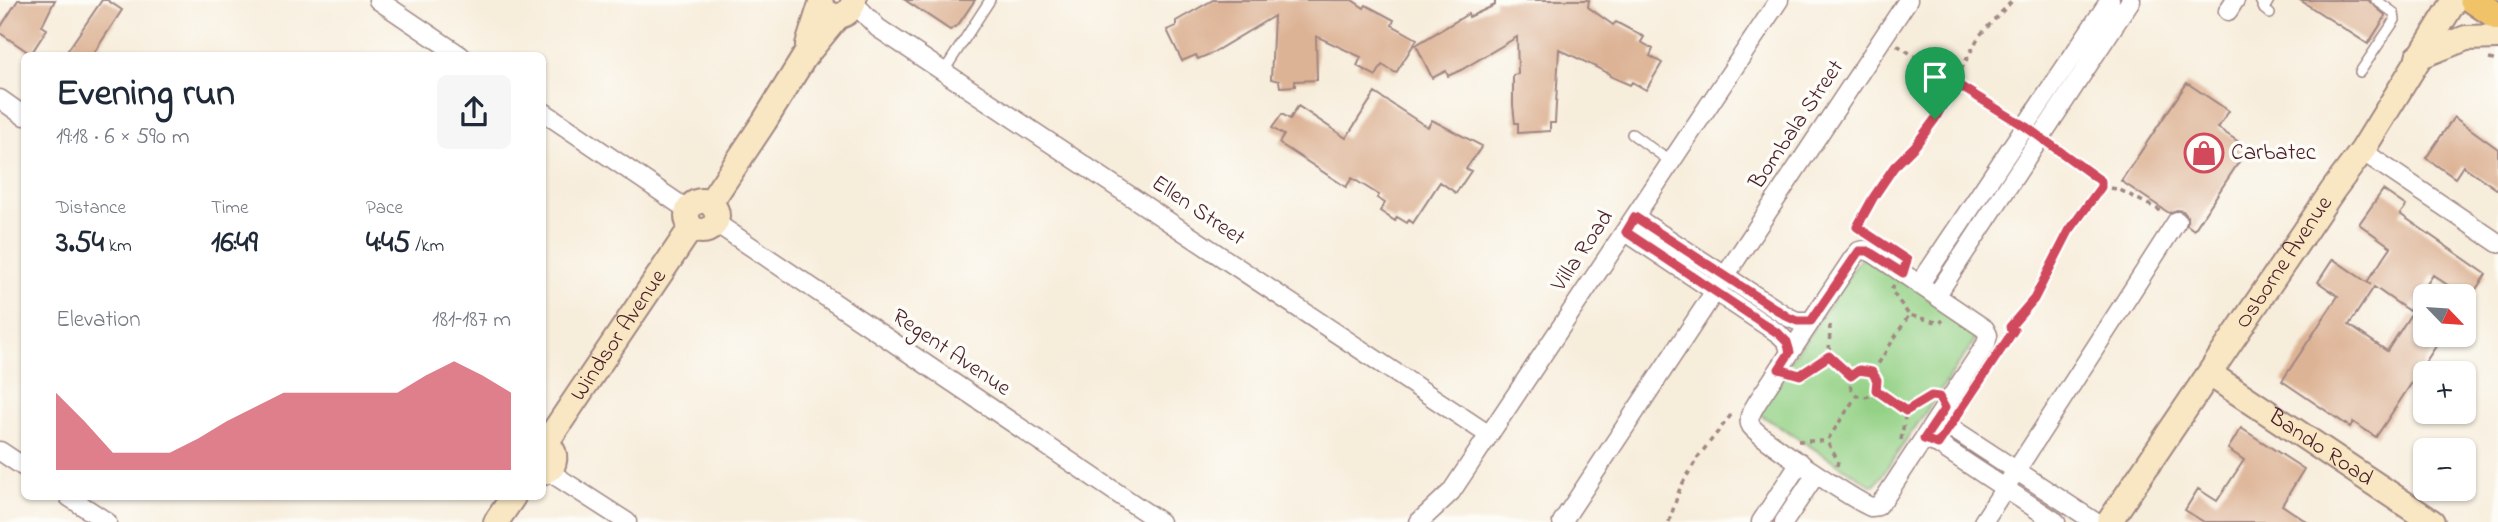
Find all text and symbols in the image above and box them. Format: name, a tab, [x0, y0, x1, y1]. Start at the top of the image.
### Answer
pin	[1905, 47, 1965, 119]
street label: Bombala Street	[1741, 53, 1853, 197]
icon: arrive	[1916, 58, 1954, 96]
text: Evening run	[56, 67, 235, 123]
button: share	[437, 75, 511, 149]
text: 19:18 · 6 × 590 m	[56, 121, 190, 154]
shop icon: Carbatec	[2183, 132, 2225, 174]
place label: Carbatec	[2231, 137, 2317, 170]
street label: Ellen Street	[1144, 167, 1252, 255]
street label: Osborne Avenue	[2227, 189, 2341, 336]
text: Distance	[56, 195, 126, 222]
text: Time	[211, 195, 249, 222]
text: Pace	[366, 195, 403, 222]
street label: Villa Road	[1543, 204, 1622, 299]
text: 3.54	[56, 222, 104, 266]
text: 16:49	[211, 222, 258, 266]
text: 4:45	[366, 222, 410, 266]
text: km	[104, 233, 132, 260]
text: /km	[410, 233, 444, 260]
street label: Windsor Avenue	[562, 262, 675, 408]
north arrow	[2413, 284, 2476, 346]
map controls	[2413, 284, 2476, 501]
street label: Regent Avenue	[884, 301, 1018, 406]
text: Elevation	[56, 304, 141, 337]
text: 181–187 m	[432, 304, 511, 337]
button: +	[2413, 361, 2476, 424]
street label: Bando Road	[2261, 400, 2380, 495]
button: −	[2413, 438, 2476, 501]

